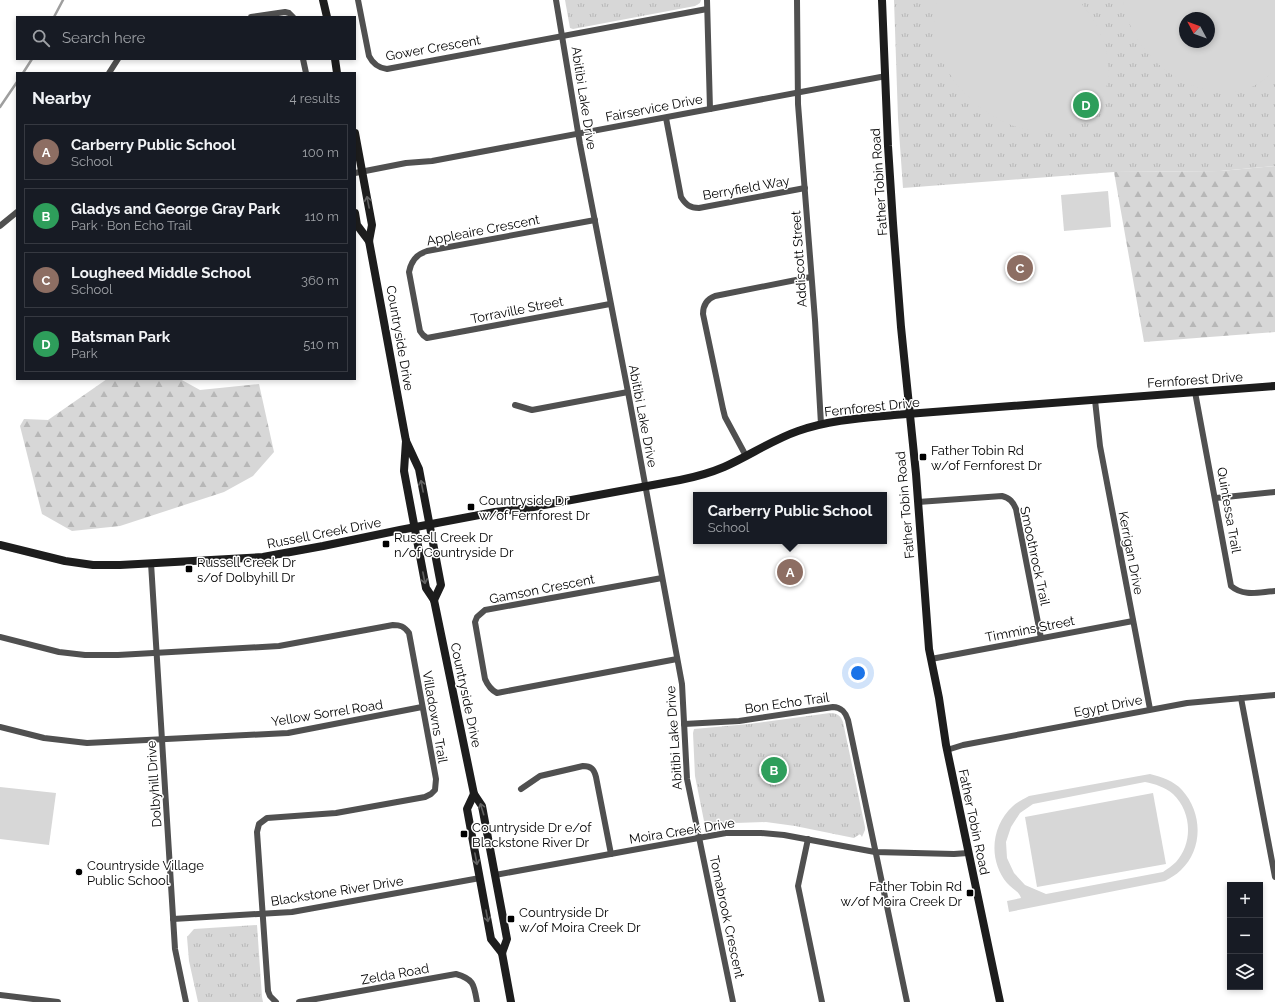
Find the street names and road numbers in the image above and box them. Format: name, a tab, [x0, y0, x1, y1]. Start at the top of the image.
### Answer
street label: Gower Crescent	[384, 32, 482, 64]
street label: Abitibi Lake Drive	[568, 45, 600, 151]
street label: Fairservice Drive	[604, 91, 704, 125]
street label: Father Tobin Road	[868, 128, 890, 236]
street label: Berryfield Way	[701, 173, 791, 203]
street label: Addiscott Street	[788, 210, 810, 308]
street label: Appleaire Crescent	[425, 212, 541, 248]
street label: Countryside Drive	[383, 284, 417, 392]
street label: Torraville Street	[469, 294, 565, 326]
street label: Abitibi Lake Drive	[626, 363, 660, 469]
street label: Fernforest Drive	[1147, 369, 1244, 391]
street label: Fernforest Drive	[824, 395, 921, 419]
street label: Father Tobin Road	[893, 451, 917, 559]
street label: Quintessa Trail	[1214, 466, 1244, 555]
street label: Smoothrock Trail	[1017, 505, 1053, 607]
street label: Kerrigan Drive	[1116, 510, 1147, 596]
street label: Russell Creek Drive	[266, 514, 383, 551]
street label: Gamson Crescent	[488, 571, 597, 607]
street label: Timmins Street	[984, 613, 1077, 645]
street label: Countryside Drive	[448, 641, 485, 749]
street label: Villadowns Trail	[419, 670, 451, 765]
street label: Abitibi Lake Drive	[663, 685, 685, 790]
street label: Bon Echo Trail	[744, 690, 831, 716]
street label: Egypt Drive	[1072, 692, 1144, 720]
street label: Yellow Sorrel Road	[270, 697, 384, 729]
street label: Dolbyhill Drive	[143, 740, 165, 828]
street label: Father Tobin Road	[955, 768, 993, 876]
street label: Moira Creek Drive	[628, 815, 736, 847]
street label: Tomabrook Crescent	[707, 854, 747, 980]
street label: Blackstone River Drive	[270, 873, 405, 909]
street label: Zelda Road	[360, 961, 430, 987]

